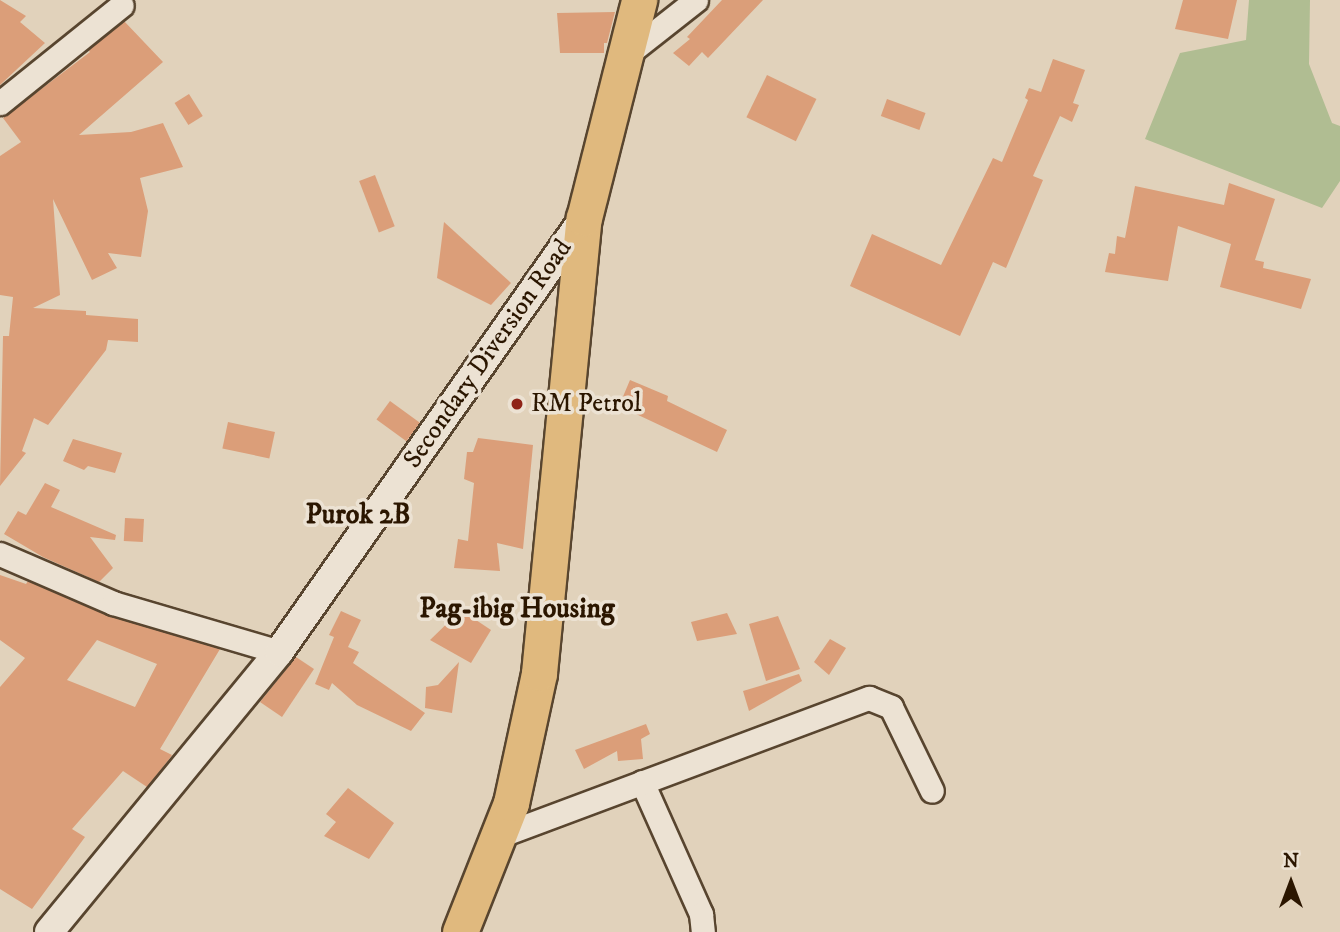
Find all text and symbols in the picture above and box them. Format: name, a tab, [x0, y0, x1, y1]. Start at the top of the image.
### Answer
street label: Secondary Diversion Road	[397, 234, 579, 474]
place label: RM Petrol	[531, 388, 641, 420]
marker: RM Petrol	[509, 396, 525, 412]
district label: Purok 2B	[305, 498, 411, 532]
district label: Pag-ibig Housing	[419, 592, 615, 626]
north arrow	[1256, 848, 1326, 918]
text: N	[1283, 850, 1299, 873]

